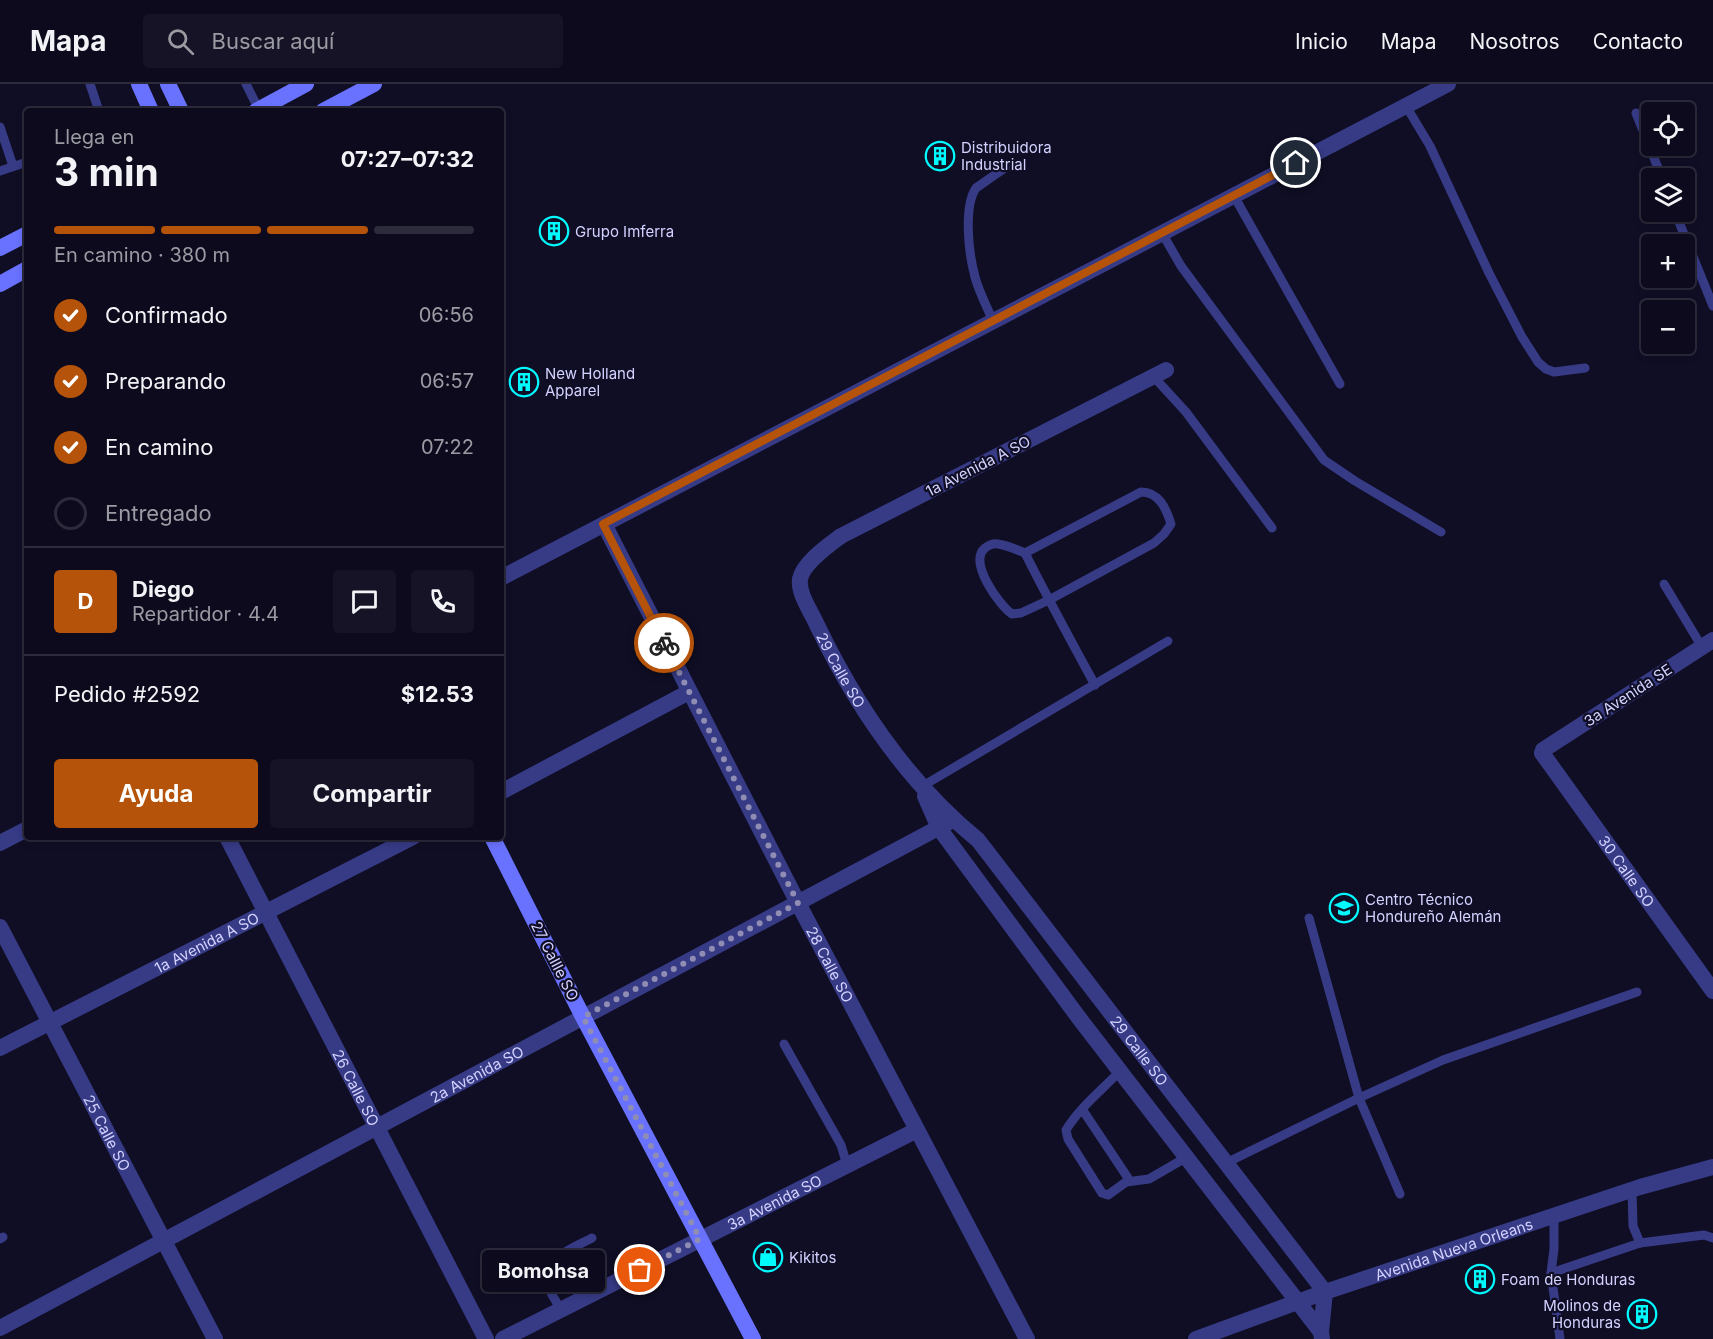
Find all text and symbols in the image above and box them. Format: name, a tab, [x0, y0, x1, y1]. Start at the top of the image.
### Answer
search box	[143, 14, 563, 68]
text: Mapa	[30, 24, 107, 58]
icon: search	[164, 25, 197, 58]
text: Buscar aquí	[212, 28, 334, 54]
text: Inicio	[1295, 29, 1348, 54]
text: Mapa	[1381, 29, 1436, 54]
text: Nosotros	[1469, 29, 1560, 54]
text: Contacto	[1593, 29, 1683, 54]
map controls	[1641, 102, 1695, 354]
button: locate	[1641, 102, 1695, 156]
text: Llega en	[54, 125, 134, 149]
pin	[1270, 137, 1321, 188]
place label: Distribuidora Industrial	[961, 138, 1052, 174]
building icon: Distribuidora Industrial	[924, 140, 956, 172]
text: 07:27–07:32	[341, 146, 474, 172]
icon: home	[1279, 146, 1312, 179]
text: 3 min	[54, 148, 159, 195]
button: layers	[1641, 168, 1695, 222]
building icon: Grupo Imferra	[538, 215, 570, 247]
place label: Grupo Imferra	[575, 222, 674, 241]
button: +	[1641, 234, 1695, 288]
text: En camino · 380 m	[54, 243, 230, 267]
icon: check	[54, 299, 87, 332]
button: −	[1641, 300, 1695, 354]
text: Confirmado	[105, 302, 228, 328]
text: 06:56	[419, 303, 474, 327]
place label: New Holland Apparel	[545, 364, 635, 400]
icon: check	[54, 365, 87, 398]
building icon: New Holland Apparel	[508, 366, 540, 398]
text: Preparando	[105, 368, 226, 394]
text: 06:57	[420, 369, 474, 393]
icon: check	[54, 431, 87, 464]
street label: 1a Avenida A SO	[922, 431, 1034, 501]
text: En camino	[105, 434, 213, 460]
text: 07:22	[421, 435, 474, 459]
text: Entregado	[105, 500, 212, 526]
button: chat	[333, 570, 396, 633]
button: phone	[411, 570, 474, 633]
text: Diego	[132, 576, 194, 602]
text: D	[78, 588, 93, 614]
text: Repartidor · 4.4	[132, 602, 279, 626]
courier	[634, 613, 694, 673]
icon: bike	[648, 627, 681, 660]
street label: 29 Calle SO	[813, 629, 870, 711]
street label: 3a Avenida SE	[1580, 660, 1676, 730]
text: Pedido #2592	[54, 681, 200, 707]
text: $12.53	[401, 681, 474, 707]
button: Ayuda	[54, 759, 258, 828]
button: Compartir	[270, 759, 474, 828]
street label: 30 Calle SO	[1595, 832, 1659, 911]
place label: Centro Técnico Hondureño Alemán	[1365, 890, 1501, 926]
school or university icon: Centro Técnico Hondureño Alemán	[1328, 892, 1360, 924]
street label: 1a Avenida A SO	[151, 908, 262, 977]
street label: 27 Callle SO	[527, 918, 583, 1004]
street label: 28 Calle SO	[802, 923, 858, 1006]
street label: 29 Calle SO	[1107, 1011, 1172, 1089]
street label: 2a Avenida SO	[426, 1041, 527, 1107]
street label: 26 Calle SO	[329, 1046, 384, 1129]
street label: 25 Calle SO	[80, 1091, 135, 1174]
street label: 3a Avenida SO	[724, 1170, 825, 1234]
street label: Avenida Nueva Orleans	[1372, 1214, 1535, 1284]
shop icon: Kikitos	[752, 1241, 784, 1273]
pin	[614, 1244, 665, 1295]
place label: Kikitos	[789, 1248, 837, 1267]
callout: Bomohsa	[481, 1249, 604, 1291]
icon: bag	[623, 1253, 656, 1286]
text: Bomohsa	[498, 1259, 589, 1283]
building icon: Foam de Honduras	[1464, 1263, 1496, 1295]
place label: Foam de Honduras	[1501, 1270, 1635, 1289]
place label: Molinos de Honduras	[1543, 1296, 1621, 1332]
building icon: Molinos de Honduras	[1626, 1298, 1658, 1330]

